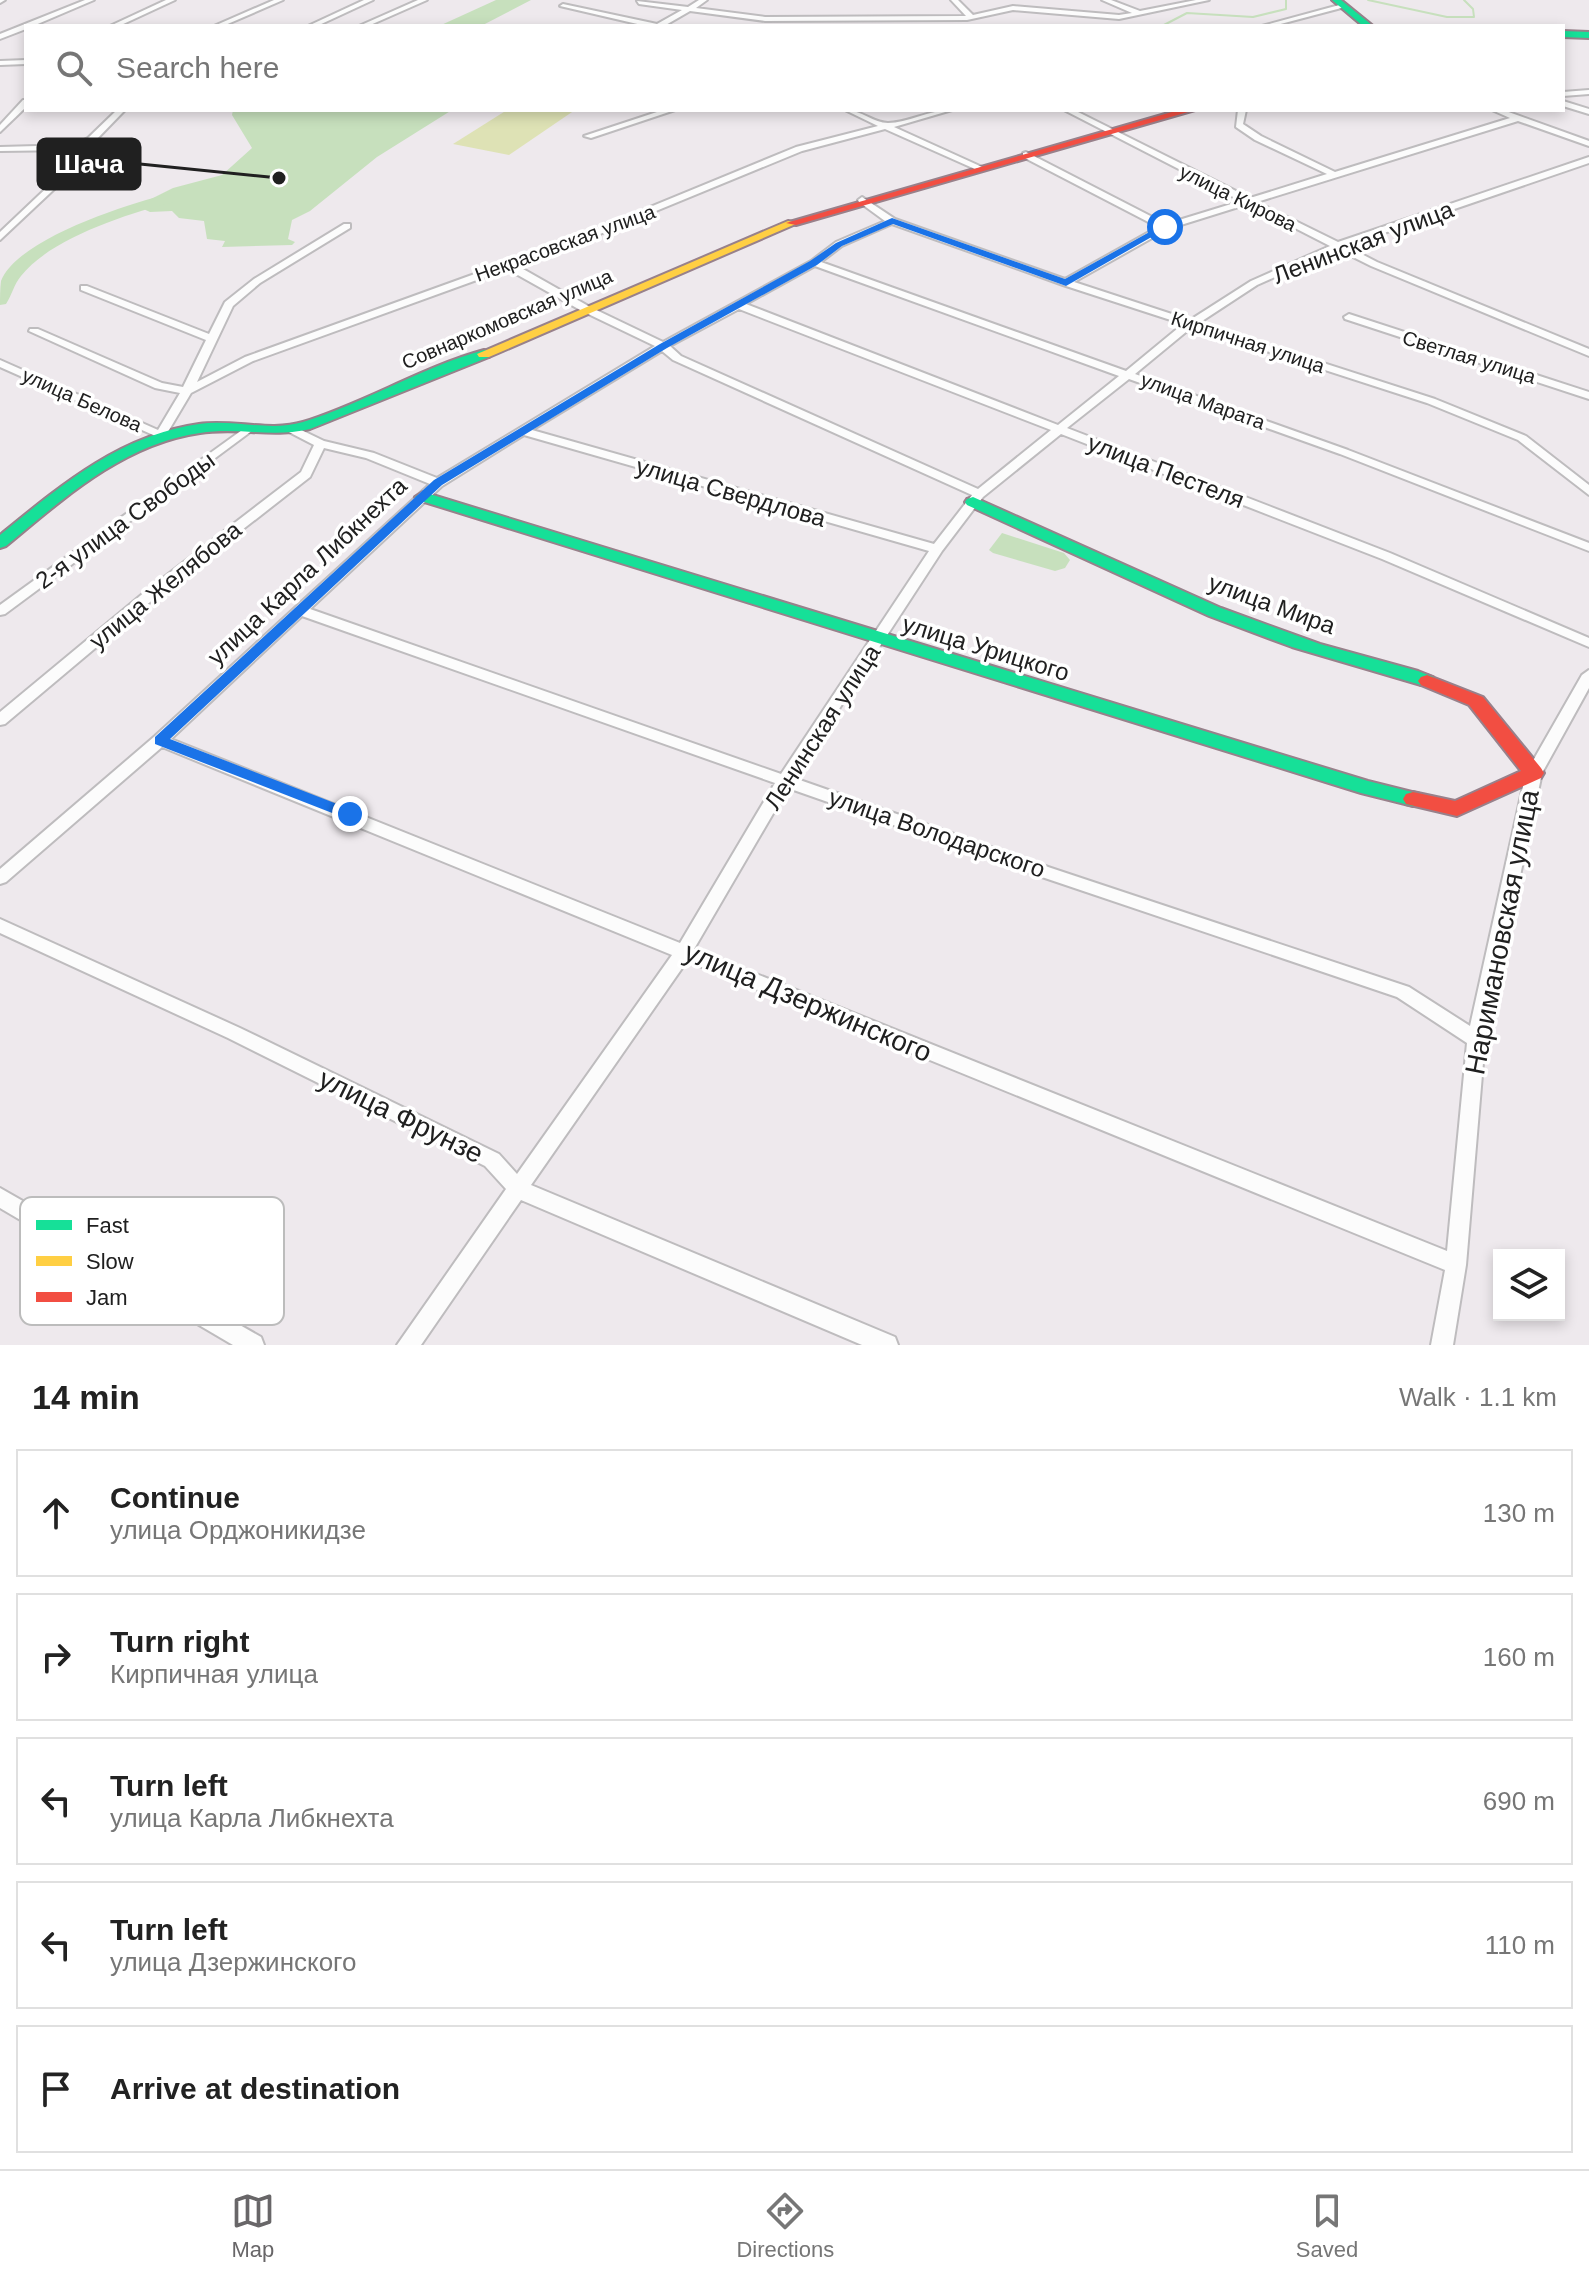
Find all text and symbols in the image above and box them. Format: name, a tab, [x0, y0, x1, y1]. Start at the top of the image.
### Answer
search box	[24, 24, 1565, 112]
icon: search	[52, 46, 96, 90]
text: Search here	[116, 51, 279, 84]
callout: Шача	[38, 139, 140, 189]
text: Шача	[54, 149, 124, 179]
street label: улица Кирова	[1176, 160, 1301, 236]
street label: Ленинская улица	[1269, 195, 1458, 289]
street label: Некрасовская улица	[472, 200, 659, 286]
route start	[1147, 209, 1183, 245]
street label: Совнаркомовская улица	[398, 264, 616, 373]
street label: Кирпичная улица	[1169, 307, 1328, 377]
street label: Светлая улица	[1400, 326, 1539, 388]
street label: улица Белова	[19, 364, 146, 437]
street label: улица Марата	[1138, 368, 1269, 434]
street label: улица Пестеля	[1084, 429, 1248, 513]
street label: 2-я улица Свободы	[30, 446, 220, 594]
street label: улица Свердлова	[633, 452, 830, 532]
street label: улица Карла Либкнехта	[202, 471, 412, 670]
street label: улица Желябова	[84, 515, 247, 654]
street label: улица Мира	[1205, 569, 1340, 640]
street label: улица Урицкого	[899, 610, 1073, 686]
street label: Ленинская улица	[759, 639, 886, 814]
street label: улица Володарского	[825, 783, 1049, 883]
street label: Наримановская улица	[1459, 786, 1545, 1077]
route end	[332, 796, 368, 832]
street label: улица Дзержинского	[680, 936, 936, 1068]
street label: улица Фрунзе	[314, 1063, 488, 1169]
legend	[20, 1197, 284, 1325]
text: Fast	[86, 1213, 129, 1238]
text: Slow	[86, 1249, 134, 1274]
map controls	[1493, 1249, 1565, 1321]
button: layers	[1493, 1249, 1565, 1321]
text: Jam	[86, 1285, 128, 1310]
text: 14 min	[32, 1378, 140, 1416]
text: Walk · 1.1 km	[1399, 1382, 1557, 1412]
text: Continue	[110, 1481, 240, 1514]
icon: ahead	[34, 1491, 78, 1535]
text: 130 m	[1483, 1498, 1555, 1528]
text: улица Орджоникидзе	[110, 1515, 366, 1545]
text: Turn right	[110, 1625, 249, 1658]
icon: right	[34, 1635, 78, 1679]
text: 160 m	[1483, 1642, 1555, 1672]
text: Кирпичная улица	[110, 1659, 318, 1689]
text: Turn left	[110, 1769, 228, 1802]
icon: left	[34, 1779, 78, 1823]
text: 690 m	[1483, 1786, 1555, 1816]
text: улица Карла Либкнехта	[110, 1803, 394, 1833]
text: Turn left	[110, 1913, 228, 1946]
icon: left	[34, 1923, 78, 1967]
text: 110 m	[1485, 1930, 1555, 1960]
text: улица Дзержинского	[110, 1947, 357, 1977]
icon: arrive	[34, 2067, 78, 2111]
text: Arrive at destination	[110, 2072, 400, 2105]
tab: Map	[231, 2189, 275, 2263]
tab: Directions	[736, 2189, 834, 2263]
tab: Saved	[1296, 2189, 1358, 2263]

